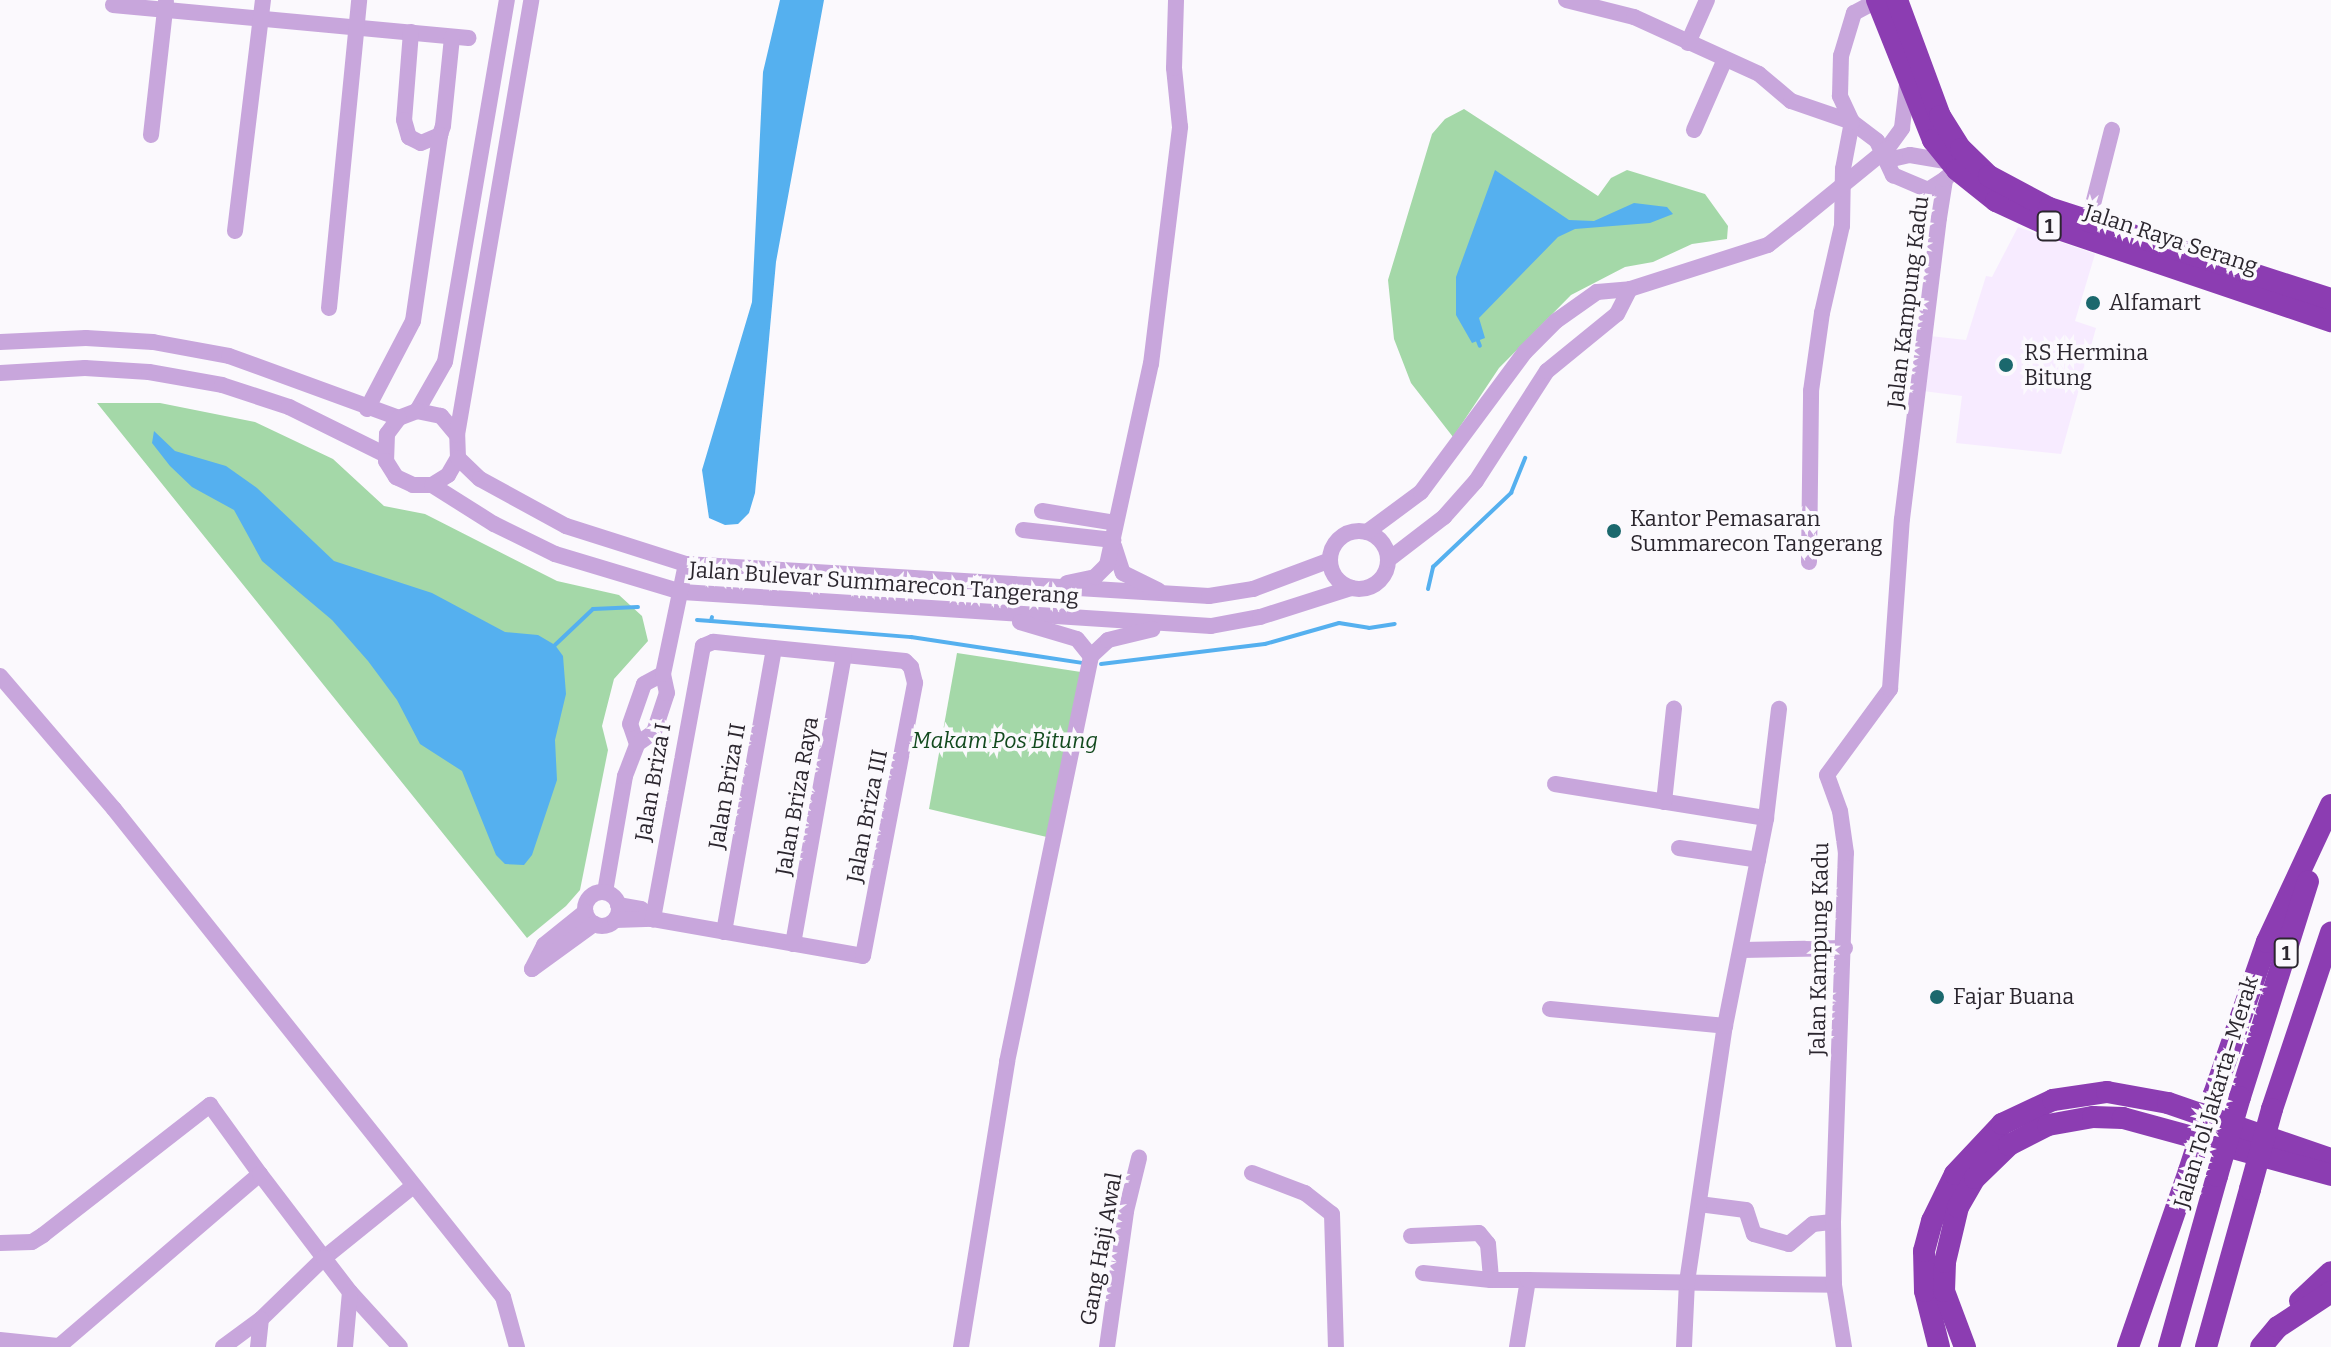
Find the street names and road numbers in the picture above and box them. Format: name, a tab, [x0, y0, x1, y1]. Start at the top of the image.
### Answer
street label: Jalan Kampung Kadu	[1882, 194, 1934, 410]
street label: Jalan Raya Serang	[2081, 199, 2261, 279]
road number: 1	[2035, 210, 2063, 242]
street label: Jalan Bulevar Summarecon Tangerang	[688, 556, 1080, 610]
street label: Jalan Briza Raya	[770, 715, 824, 877]
street label: Jalan Briza I	[630, 721, 676, 843]
street label: Jalan Briza II	[703, 721, 751, 851]
street label: Jalan Briza III	[841, 747, 893, 885]
street label: Jalan Kampung Kadu	[1804, 842, 1834, 1056]
road number: 1	[2272, 937, 2300, 969]
street label: Jalan Tol Jakarta–Merak	[2168, 973, 2264, 1211]
street label: Gang Haji Awal	[1075, 1171, 1127, 1327]

